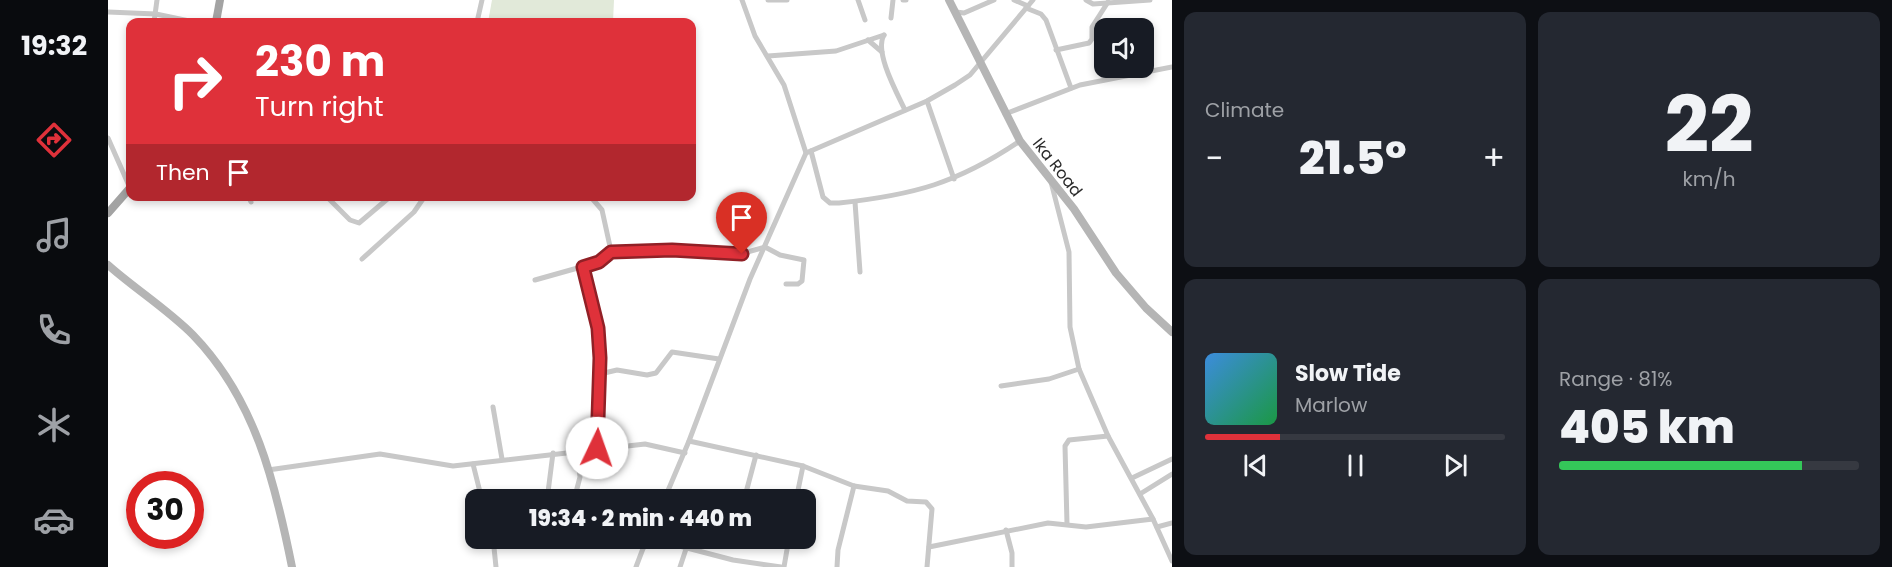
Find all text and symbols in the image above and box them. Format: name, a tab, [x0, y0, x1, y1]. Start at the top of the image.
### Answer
map controls	[1094, 18, 1154, 78]
button: sound	[1094, 18, 1154, 78]
text: 19:32	[21, 27, 87, 64]
text: 230 m	[255, 32, 385, 91]
icon: right	[156, 42, 234, 120]
text: 22	[1664, 70, 1754, 179]
text: Turn right	[255, 88, 384, 125]
text: Climate	[1205, 96, 1284, 124]
icon: directions	[33, 119, 75, 161]
text: 21.5°	[1299, 127, 1407, 190]
street label: Ika Road	[1027, 133, 1088, 202]
text: −	[1205, 135, 1223, 182]
text: +	[1482, 135, 1505, 182]
icon: arrive	[222, 156, 255, 189]
text: Then	[156, 157, 210, 188]
text: km/h	[1682, 165, 1736, 193]
pin	[716, 192, 767, 254]
icon: arrive	[725, 201, 758, 234]
icon: music	[33, 214, 75, 256]
icon: phone	[33, 309, 75, 351]
text: Slow Tide	[1295, 358, 1401, 389]
text: Range · 81%	[1559, 365, 1673, 393]
text: Marlow	[1295, 391, 1367, 419]
text: 405 km	[1559, 396, 1735, 459]
icon: climate	[33, 404, 75, 446]
position arrow	[565, 416, 629, 480]
icon: previous	[1239, 449, 1272, 482]
icon: pause	[1339, 449, 1372, 482]
icon: next	[1439, 449, 1472, 482]
speed limit sign: 30	[126, 471, 204, 549]
icon: car	[33, 499, 75, 541]
text: 19:34 · 2 min · 440 m	[529, 503, 752, 534]

